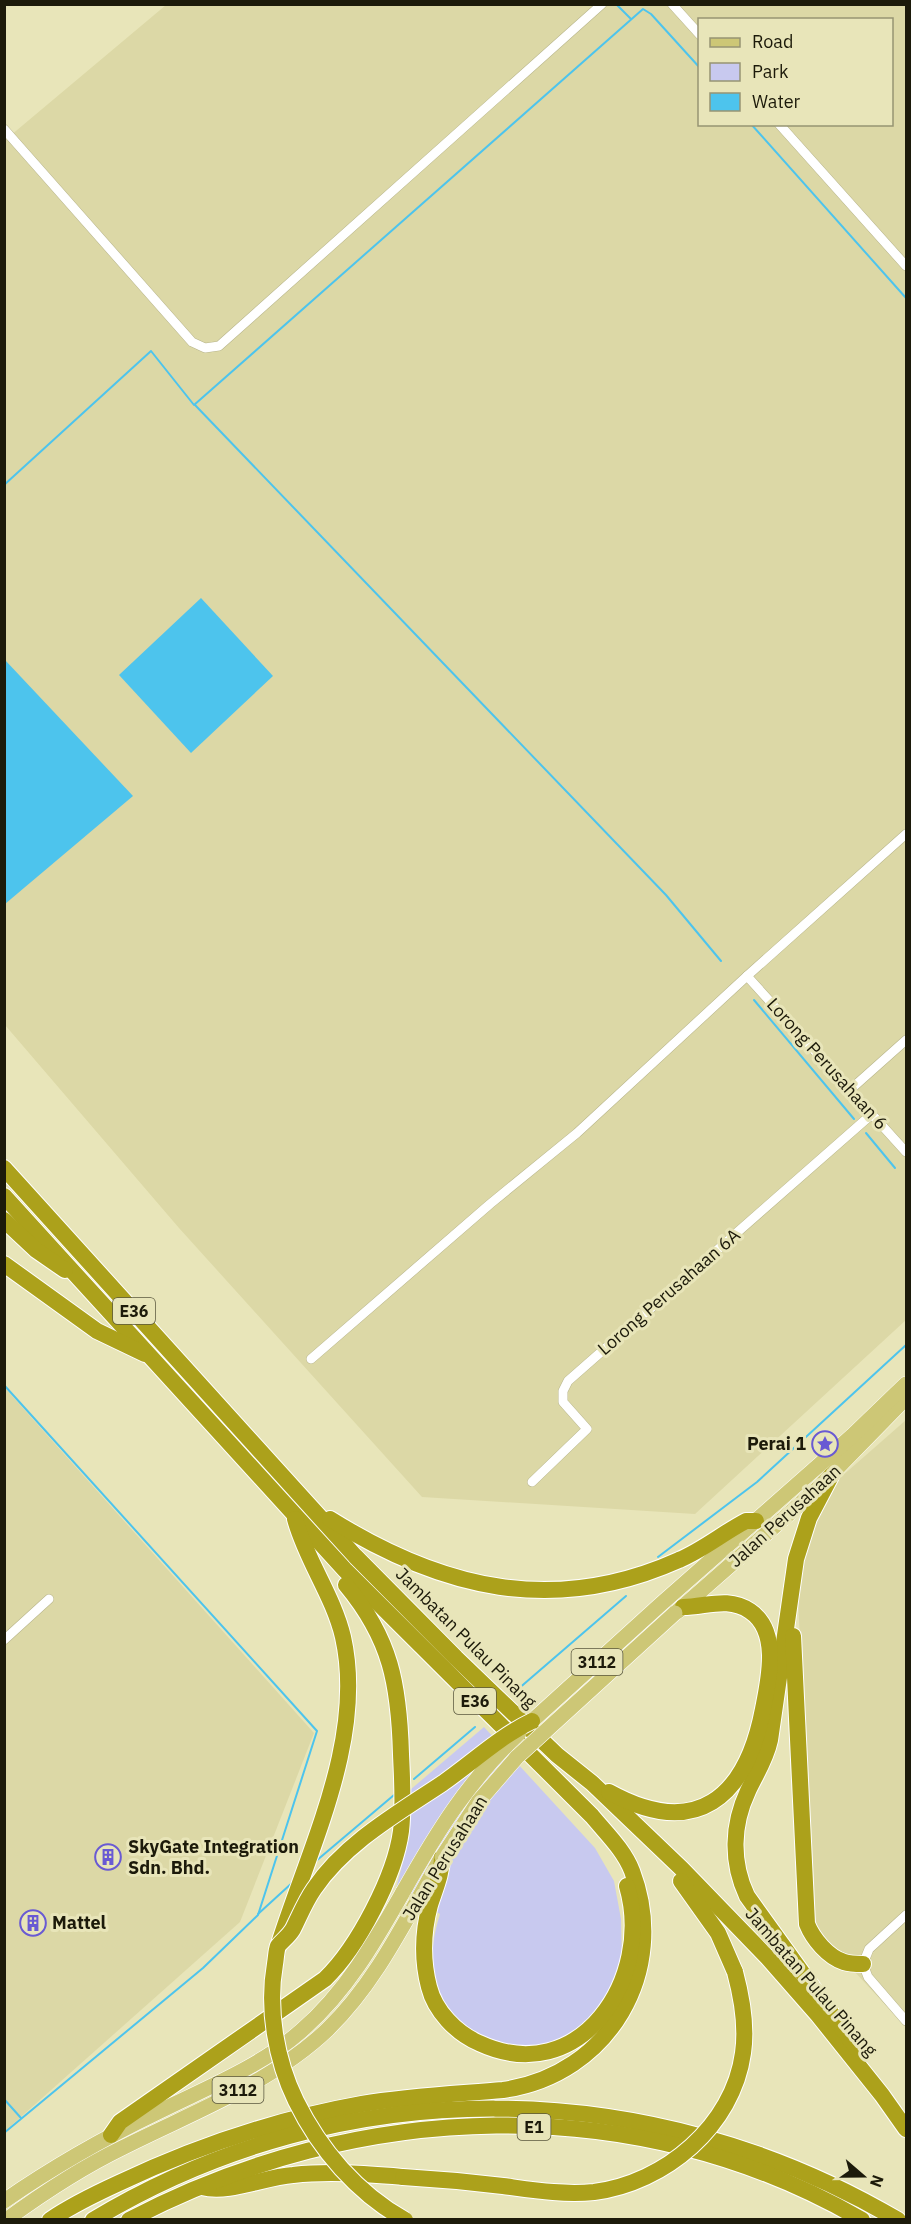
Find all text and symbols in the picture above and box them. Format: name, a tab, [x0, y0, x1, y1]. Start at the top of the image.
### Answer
legend	[698, 18, 893, 126]
text: Road	[752, 30, 793, 53]
text: Park	[752, 60, 789, 83]
text: Water	[752, 90, 801, 113]
street label: Lorong Perusahaan 6	[762, 993, 893, 1134]
street label: Lorong Perusahaan 6A	[593, 1223, 745, 1360]
road number: E36	[113, 1298, 155, 1324]
place icon: Perai 1	[810, 1429, 840, 1459]
place label: Perai 1	[747, 1432, 806, 1455]
street label: Jalan Perusahaan	[724, 1459, 846, 1572]
street label: Jambatan Pulau Pinang	[391, 1562, 542, 1713]
road number: 3112	[572, 1649, 622, 1675]
road number: E36	[454, 1688, 496, 1714]
street label: Jalan Perusahaan	[397, 1791, 492, 1925]
place label: SkyGate Integration Sdn. Bhd.	[128, 1835, 299, 1879]
building icon: SkyGate Integration Sdn. Bhd.	[93, 1842, 123, 1872]
street label: Jambatan Pulau Pinang	[740, 1902, 883, 2061]
building icon: Mattel	[18, 1908, 48, 1938]
place label: Mattel	[52, 1911, 107, 1934]
road number: 3112	[212, 2077, 264, 2103]
road number: E1	[518, 2114, 550, 2140]
north arrow	[833, 2146, 893, 2206]
text: N	[866, 2172, 888, 2190]

